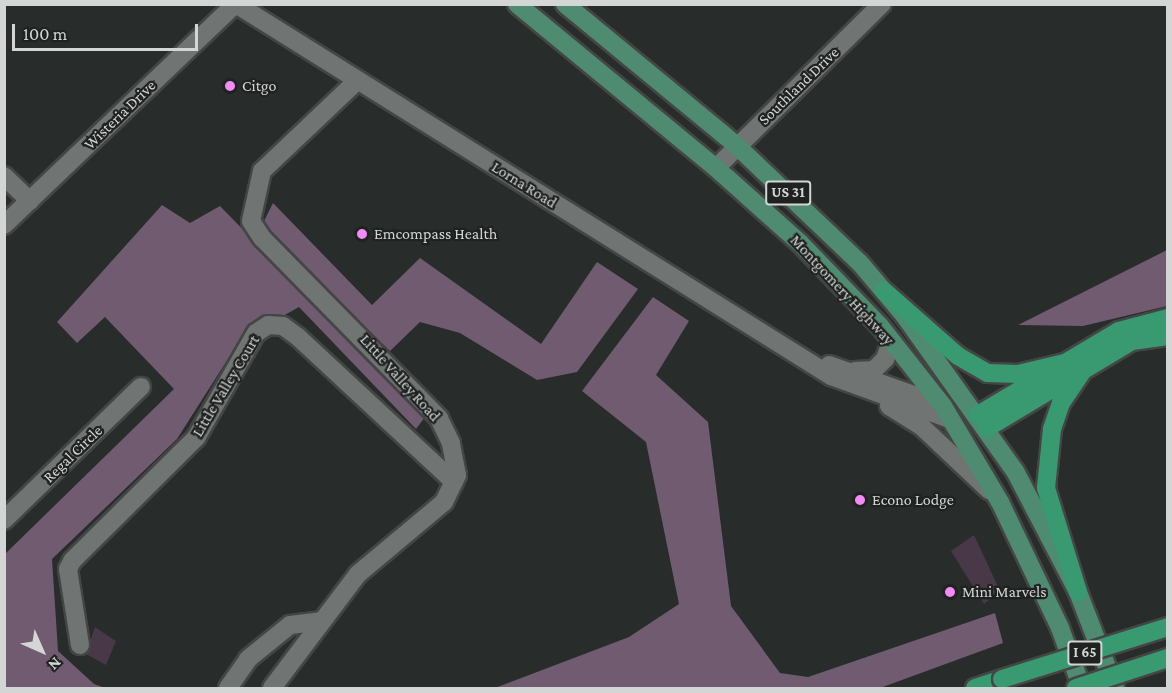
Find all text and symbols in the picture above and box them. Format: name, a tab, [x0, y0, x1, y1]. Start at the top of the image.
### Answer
scale bar	[15, 12, 201, 50]
text: 100 m	[23, 24, 67, 44]
street label: Southland Drive	[755, 43, 843, 129]
street label: Wisteria Drive	[80, 76, 160, 154]
place label: Citgo	[242, 76, 276, 96]
marker: Citgo	[223, 79, 237, 93]
street label: Lorna Road	[488, 158, 560, 212]
road number: US 31	[764, 181, 812, 205]
place label: Emcompass Health	[374, 224, 497, 244]
marker: Emcompass Health	[355, 227, 369, 241]
street label: Montgomery Highway	[786, 231, 898, 349]
street label: Little Valley Road	[356, 330, 444, 426]
street label: Little Valley Court	[188, 332, 264, 440]
street label: Regal Circle	[39, 421, 107, 487]
place label: Econo Lodge	[872, 490, 954, 510]
marker: Econo Lodge	[853, 493, 867, 507]
place label: Mini Marvels	[962, 582, 1046, 602]
marker: Mini Marvels	[943, 585, 957, 599]
north arrow	[12, 621, 72, 681]
road number: I 65	[1067, 641, 1103, 665]
text: N	[45, 654, 65, 674]

